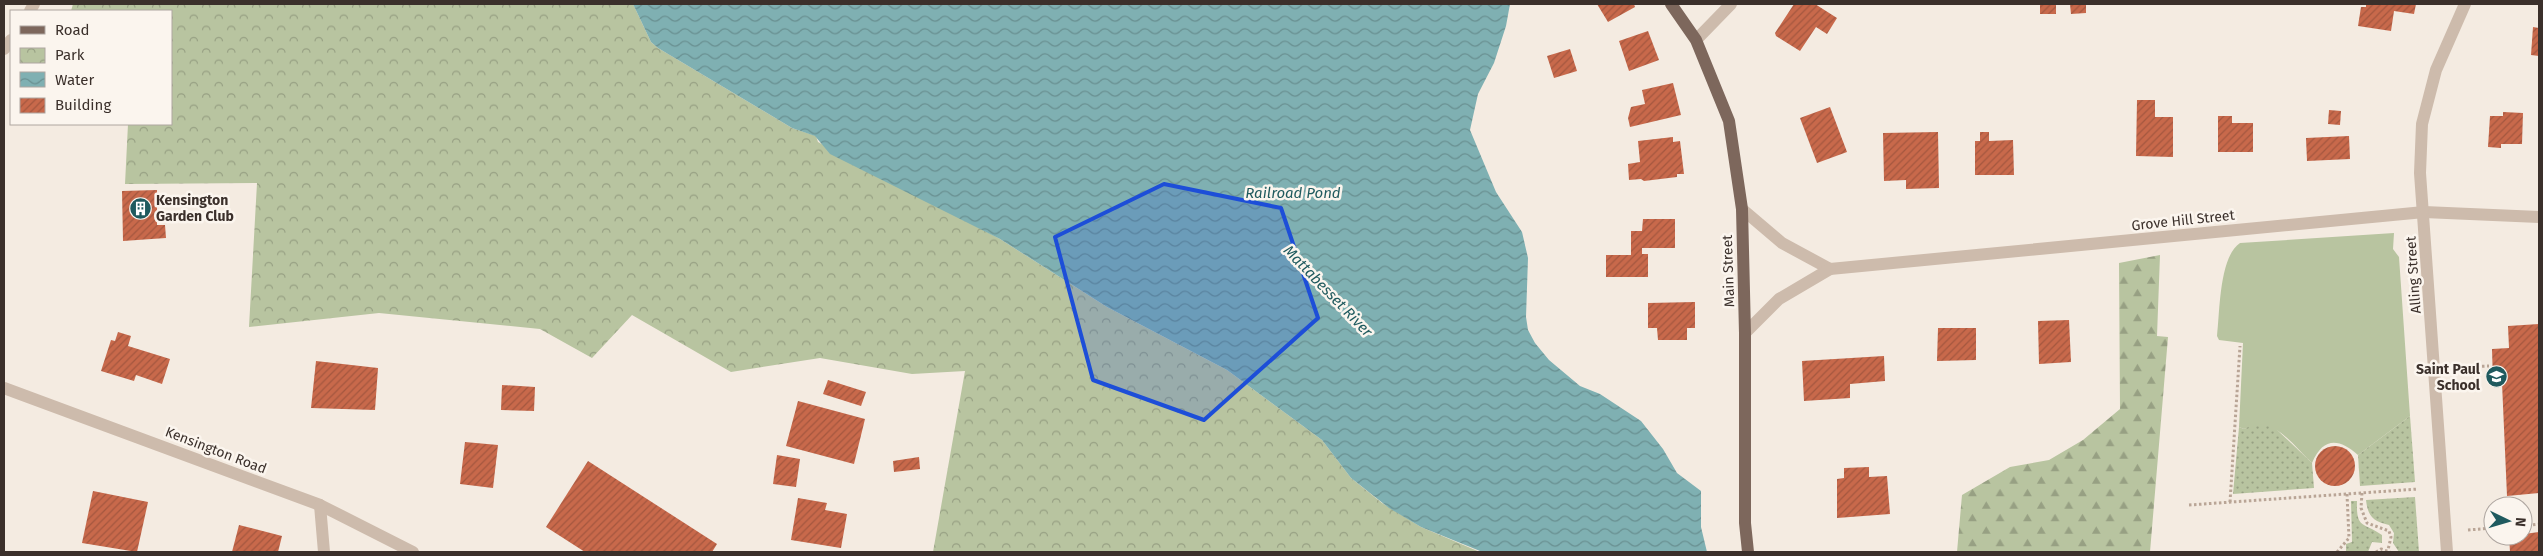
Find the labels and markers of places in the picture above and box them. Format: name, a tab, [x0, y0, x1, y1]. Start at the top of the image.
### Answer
place label: Kensington Garden Club	[156, 192, 234, 225]
building icon: Kensington Garden Club	[128, 196, 152, 220]
place label: Saint Paul School	[2416, 361, 2481, 394]
school or university icon: Saint Paul School	[2484, 365, 2508, 389]

